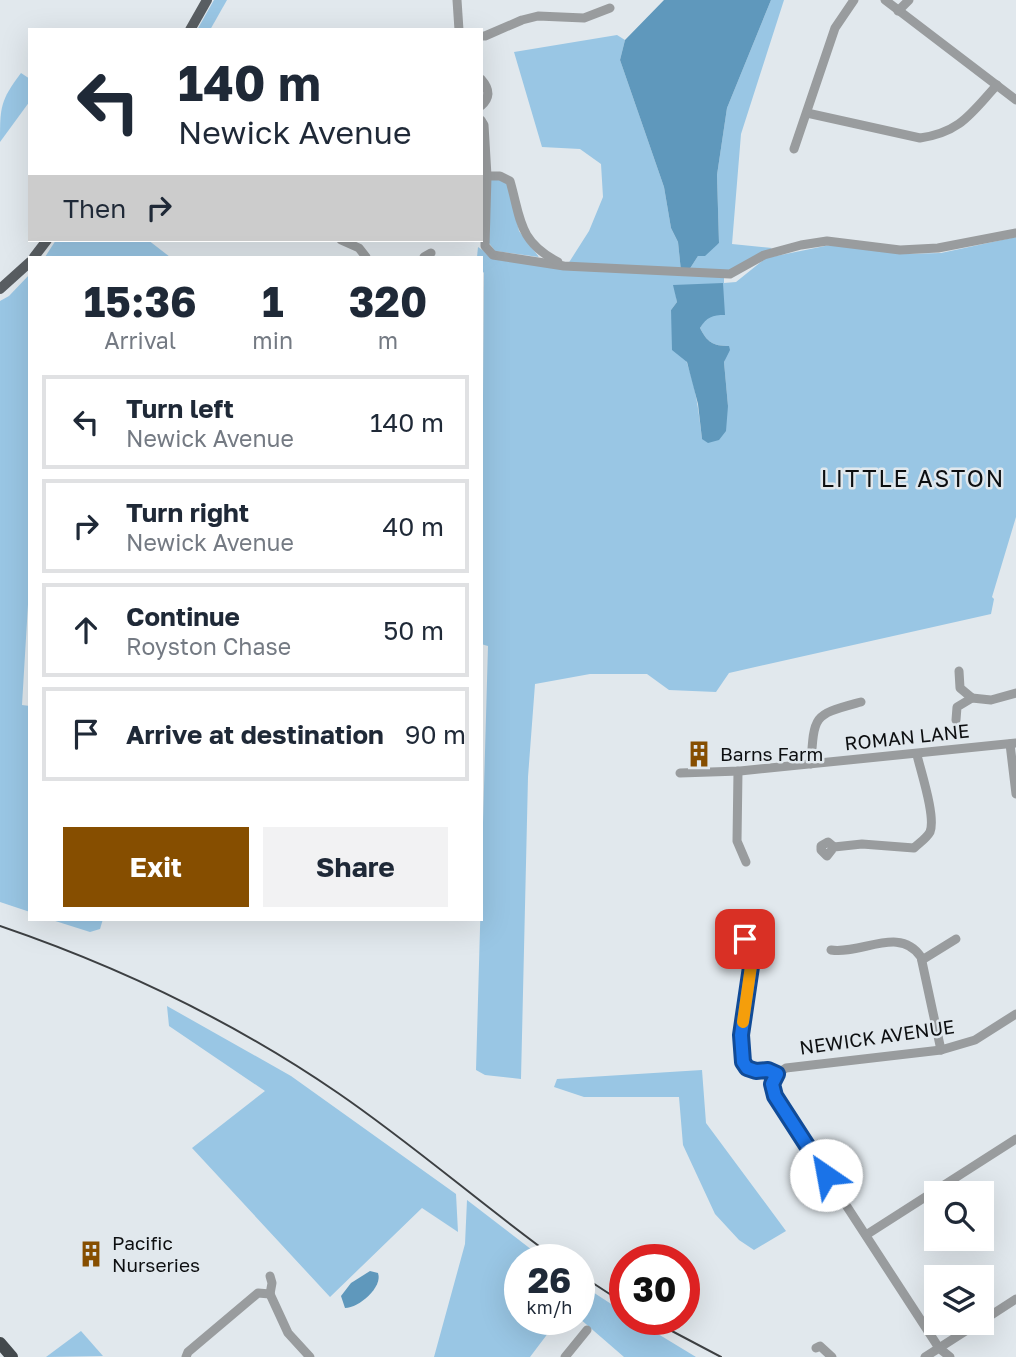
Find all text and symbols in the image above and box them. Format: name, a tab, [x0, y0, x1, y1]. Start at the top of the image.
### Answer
text: 140 m	[178, 53, 321, 112]
icon: left	[63, 56, 154, 147]
text: Newick Avenue	[178, 113, 412, 151]
icon: right	[140, 189, 178, 227]
text: Then	[63, 193, 126, 224]
text: 15:36	[84, 276, 197, 326]
text: 1	[262, 276, 284, 326]
text: 320	[349, 276, 427, 326]
text: Arrival	[104, 326, 176, 354]
text: min	[252, 326, 293, 354]
text: m	[378, 326, 398, 354]
text: Turn left	[126, 393, 234, 424]
icon: left	[67, 403, 105, 441]
text: 140 m	[370, 407, 444, 438]
text: Newick Avenue	[126, 424, 294, 452]
district label: LITTLE ASTON	[821, 464, 1005, 492]
text: Turn right	[126, 497, 249, 528]
icon: right	[67, 507, 105, 545]
text: 40 m	[383, 511, 444, 542]
text: Newick Avenue	[126, 528, 294, 556]
text: Continue	[126, 601, 240, 632]
icon: ahead	[67, 611, 105, 649]
text: 50 m	[383, 615, 444, 646]
text: Royston Chase	[126, 632, 291, 660]
icon: arrive	[67, 715, 105, 753]
text: Arrive at destination	[126, 719, 384, 750]
text: 90 m	[405, 719, 466, 750]
street label: ROMAN LANE	[843, 719, 971, 754]
building icon: Barns Farm	[684, 739, 714, 769]
place label: Barns Farm	[720, 742, 823, 765]
button: Exit	[63, 827, 249, 907]
button: Share	[263, 827, 448, 907]
pin	[715, 909, 775, 969]
icon: arrive	[726, 920, 764, 958]
street label: NEWICK AVENUE	[798, 1014, 956, 1059]
position arrow	[789, 1138, 863, 1212]
map controls	[924, 1181, 994, 1335]
button: search	[924, 1181, 994, 1251]
place label: Pacific Nurseries	[112, 1231, 200, 1276]
building icon: Pacific Nurseries	[76, 1239, 106, 1269]
speed limit sign: 30	[609, 1244, 700, 1335]
text: 26	[528, 1259, 571, 1301]
button: layers	[924, 1265, 994, 1335]
text: km/h	[527, 1296, 572, 1318]

